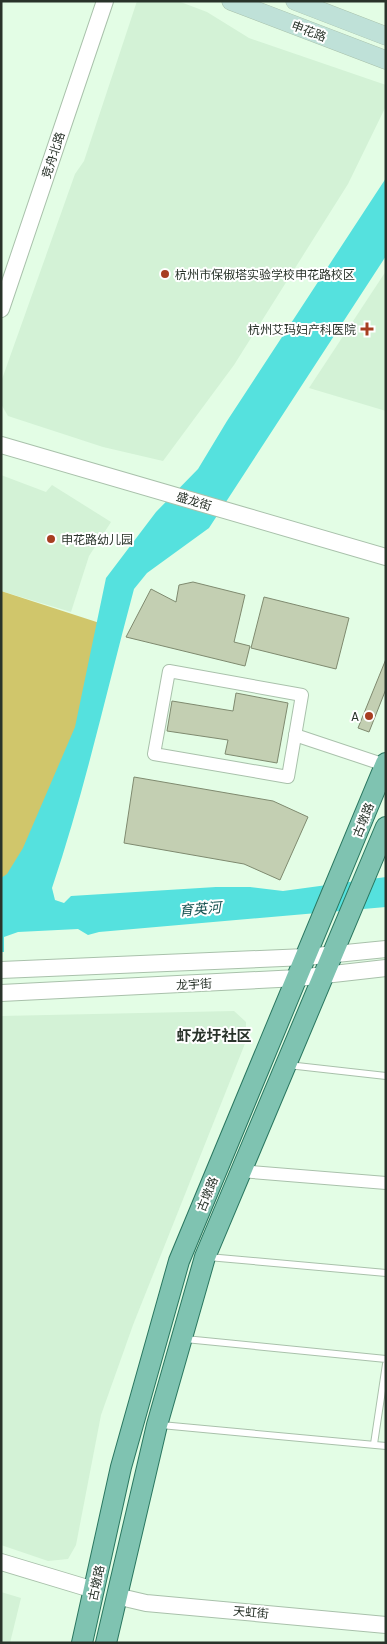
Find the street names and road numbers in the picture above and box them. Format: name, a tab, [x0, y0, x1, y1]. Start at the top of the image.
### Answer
street label: 申花路	[289, 17, 329, 45]
street label: 竞舟北路	[37, 130, 69, 180]
street label: 盛龙街	[174, 488, 214, 514]
street label: 古墩路	[348, 800, 378, 840]
street label: 龙宇街	[176, 975, 212, 993]
street label: 古墩路	[192, 1174, 222, 1214]
street label: 古墩路	[84, 1564, 108, 1602]
street label: 天虹街	[232, 1602, 270, 1622]

